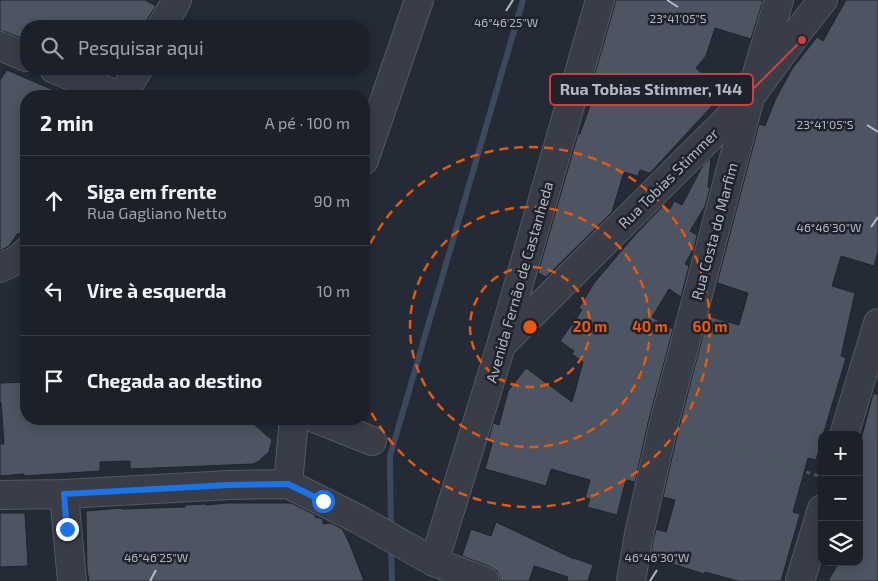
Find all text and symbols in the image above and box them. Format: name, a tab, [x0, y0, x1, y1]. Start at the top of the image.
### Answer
text: 23°41'05"S	[649, 11, 707, 25]
text: 46°46'25"W	[474, 15, 538, 29]
search box	[20, 20, 370, 75]
icon: search	[38, 34, 66, 62]
text: Pesquisar aqui	[78, 36, 204, 59]
callout: Rua Tobias Stimmer, 144	[550, 74, 753, 105]
text: Rua Tobias Stimmer, 144	[560, 79, 742, 98]
text: 2 min	[40, 110, 94, 135]
text: A pé · 100 m	[265, 113, 350, 132]
text: 23°41'05"S	[796, 117, 854, 131]
street label: Rua Tobias Stimmer	[614, 124, 722, 232]
street label: Rua Costa do Marfim	[687, 160, 741, 302]
street label: Avenida Fernão de Castanheda	[482, 179, 556, 385]
text: Siga em frente	[87, 180, 217, 203]
icon: ahead	[40, 187, 68, 215]
text: 90 m	[314, 191, 350, 210]
text: Rua Gagliano Netto	[87, 203, 227, 222]
text: 46°46'30"W	[797, 220, 861, 234]
icon: left	[40, 277, 68, 305]
text: Vire à esquerda	[87, 279, 226, 302]
text: 10 m	[316, 281, 350, 300]
text: 20 m	[573, 317, 607, 335]
text: 40 m	[632, 317, 668, 335]
text: 60 m	[693, 317, 727, 335]
centre of rings	[521, 318, 539, 336]
icon: arrive	[40, 367, 68, 395]
text: Chegada ao destino	[87, 369, 262, 392]
map controls	[818, 431, 863, 566]
button: +	[818, 431, 863, 476]
button: −	[818, 476, 863, 521]
route start	[312, 490, 335, 513]
route end	[56, 518, 79, 541]
button: layers	[818, 521, 863, 566]
text: 46°46'25"W	[124, 550, 188, 564]
text: 46°46'30"W	[625, 550, 689, 564]

